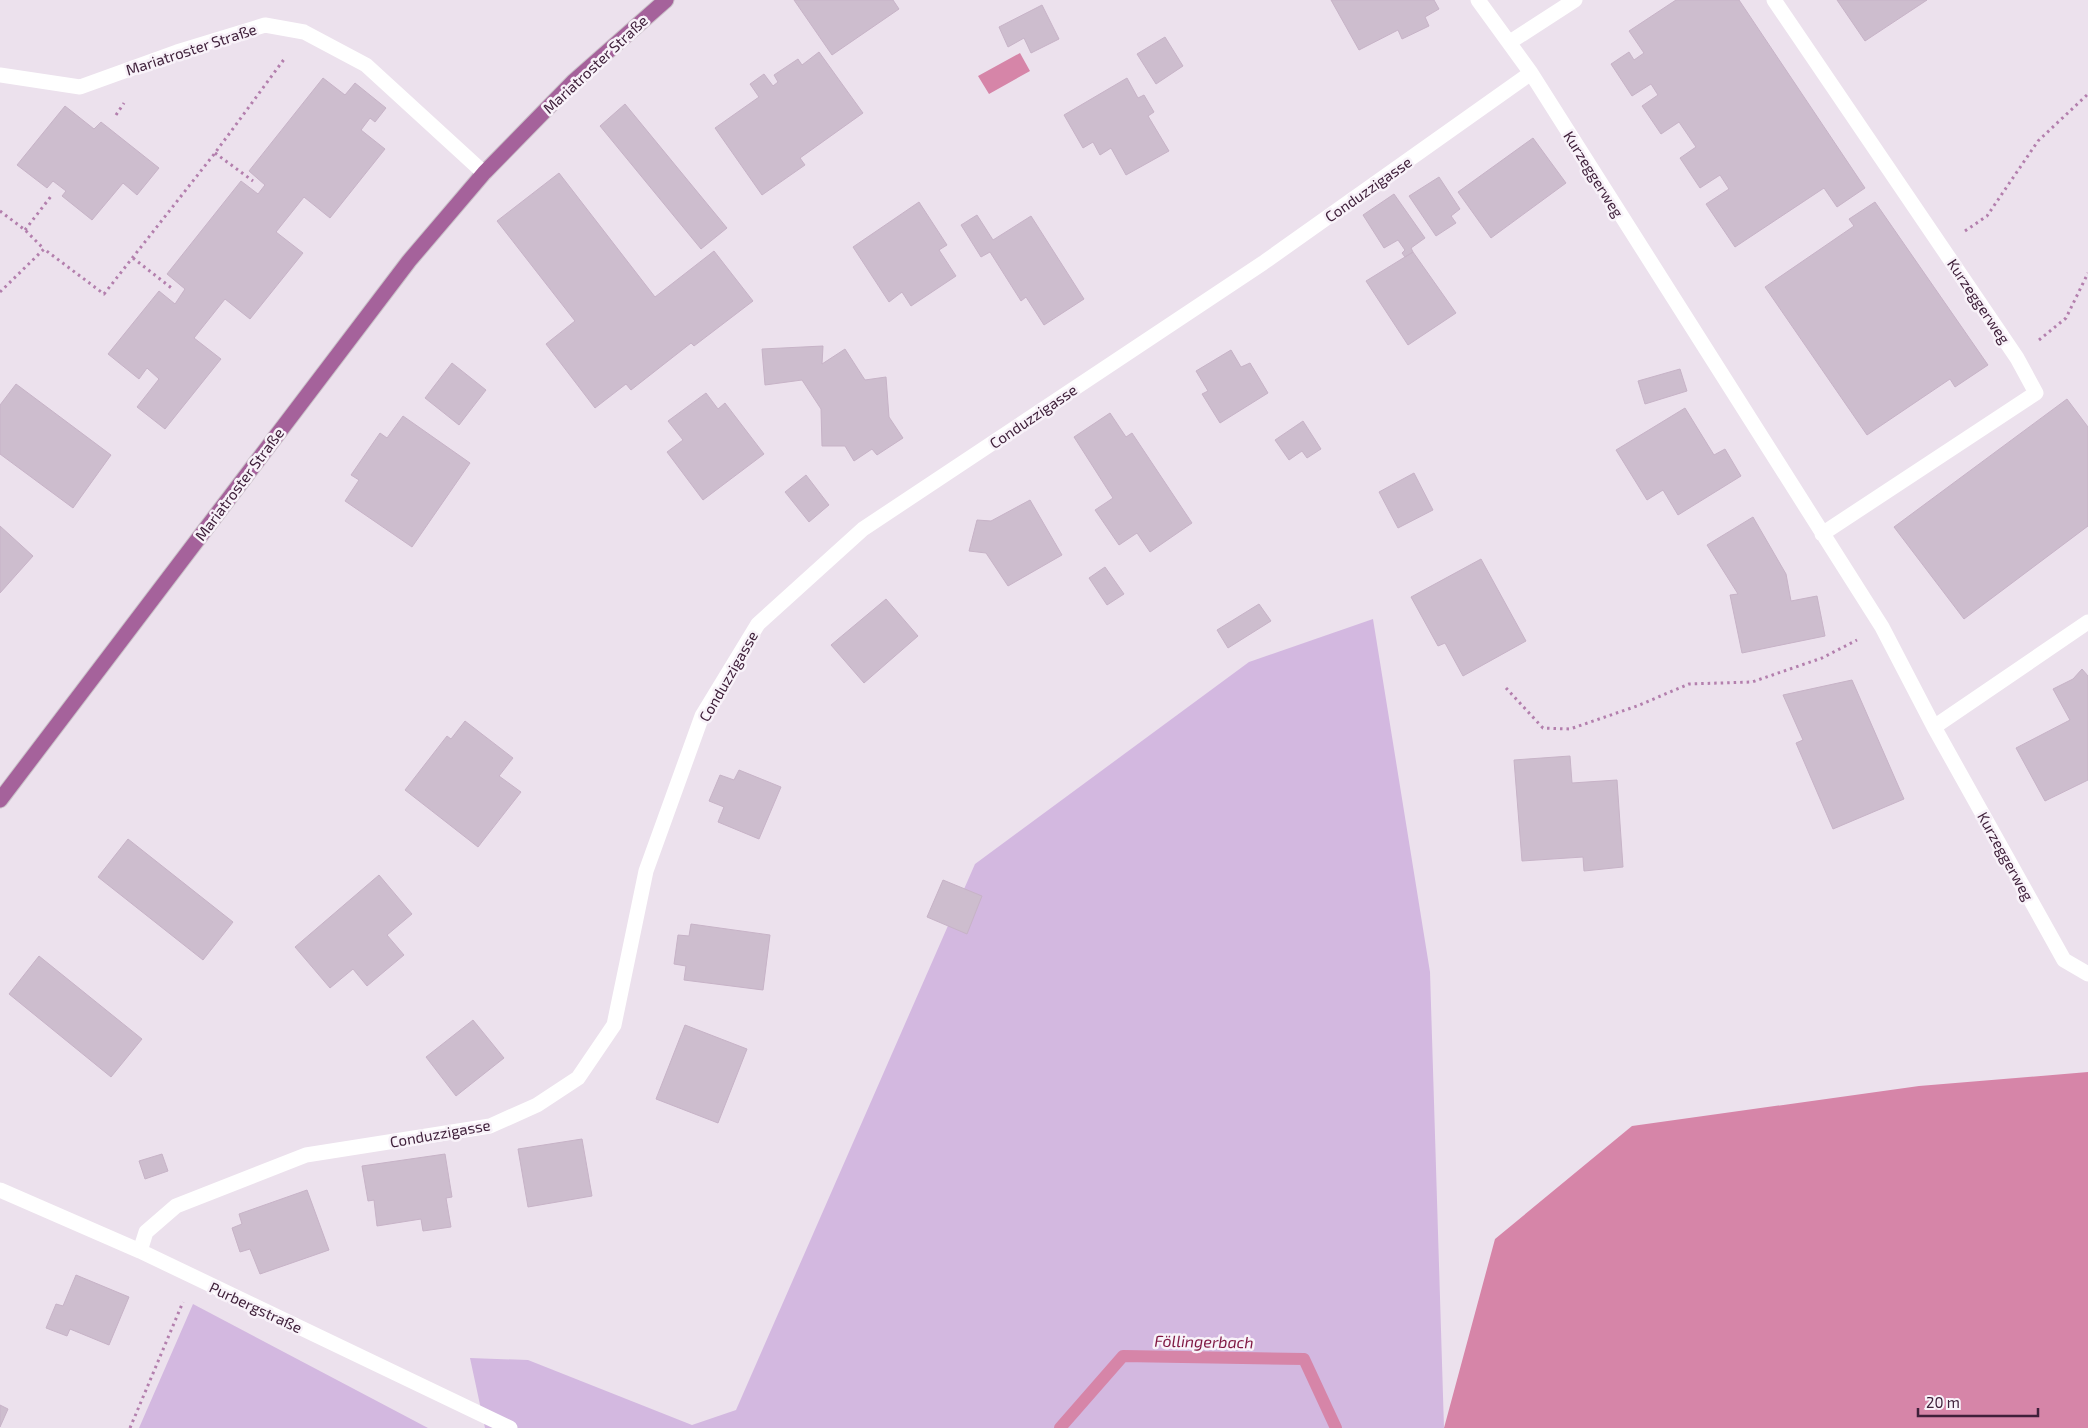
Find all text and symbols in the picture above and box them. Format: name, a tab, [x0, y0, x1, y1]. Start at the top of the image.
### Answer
street label: Mariatroster Straße	[539, 11, 651, 117]
street label: Mariatroster Straße	[123, 19, 259, 79]
street label: Kurzeggerweg	[1560, 127, 1628, 221]
street label: Conduzzigasse	[1321, 152, 1415, 226]
street label: Kurzeggerweg	[1944, 255, 2014, 347]
street label: Conduzzigasse	[986, 380, 1080, 452]
street label: Mariatroster Straße	[191, 424, 287, 544]
street label: Conduzzigasse	[695, 627, 761, 725]
street label: Kurzeggerweg	[1974, 809, 2038, 904]
street label: Conduzzigasse	[388, 1115, 492, 1151]
street label: Purbergstraße	[207, 1278, 305, 1336]
water label: Föllingerbach	[1154, 1331, 1254, 1351]
scale bar	[1918, 1386, 2038, 1418]
text: 20 m	[1926, 1393, 1960, 1411]

